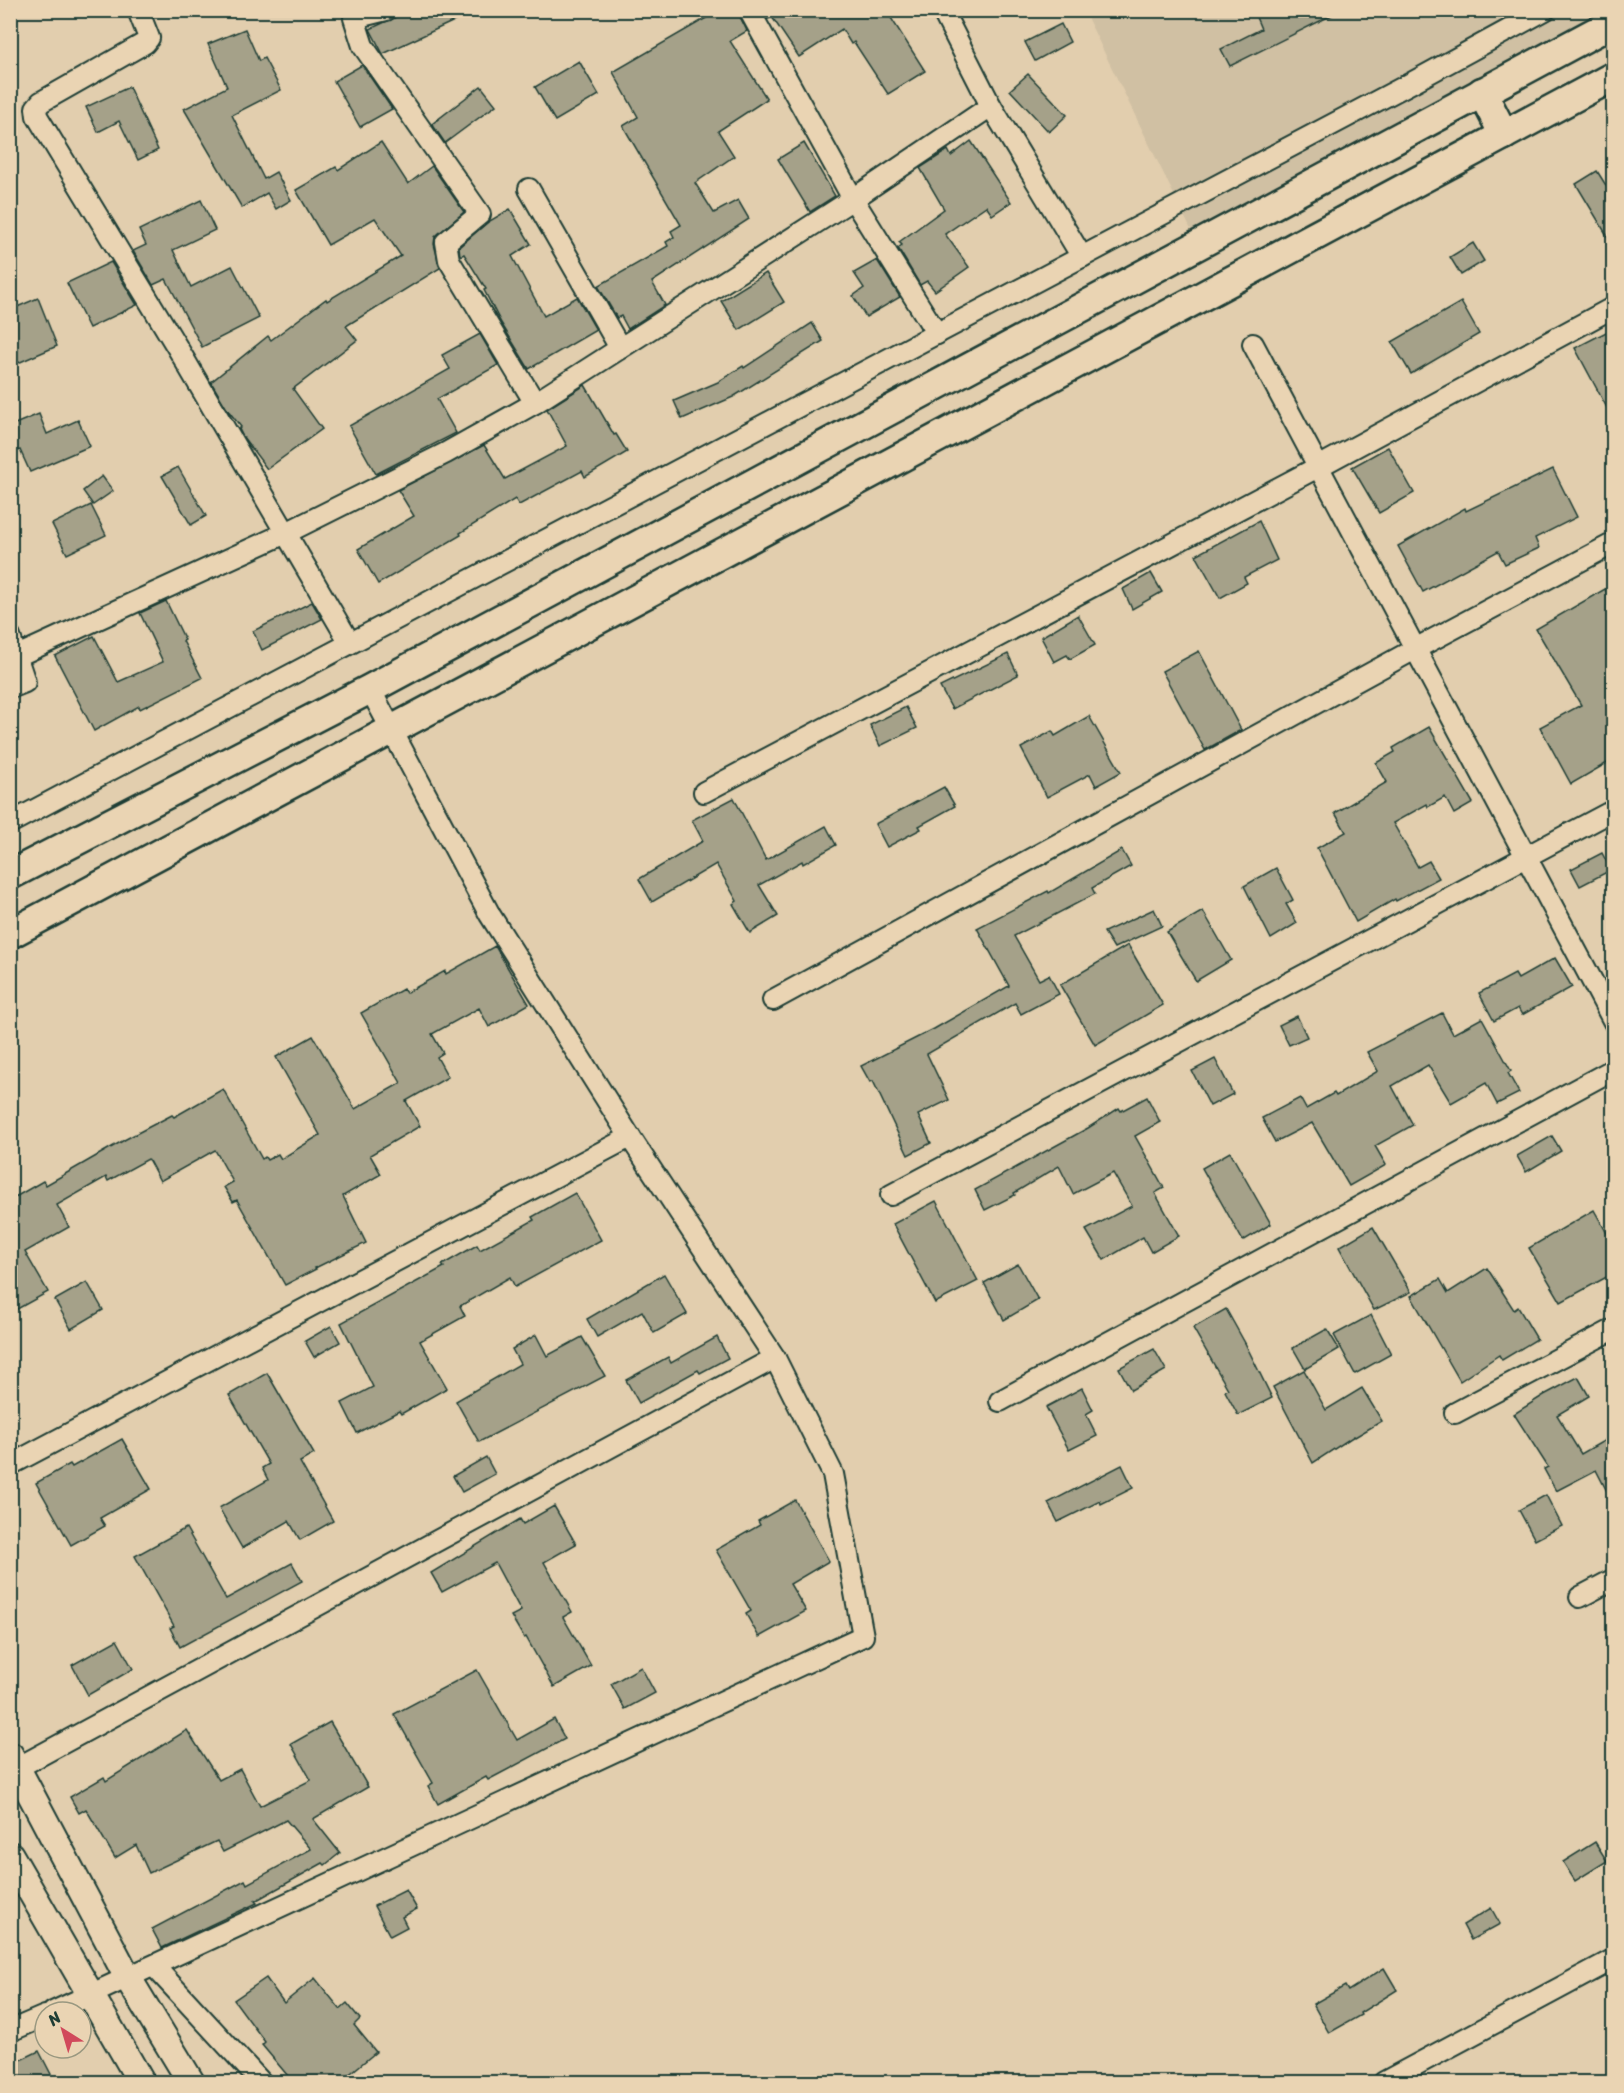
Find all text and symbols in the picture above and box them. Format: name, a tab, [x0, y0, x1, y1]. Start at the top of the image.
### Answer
north arrow	[33, 2000, 93, 2060]
text: N	[40, 2003, 68, 2034]

